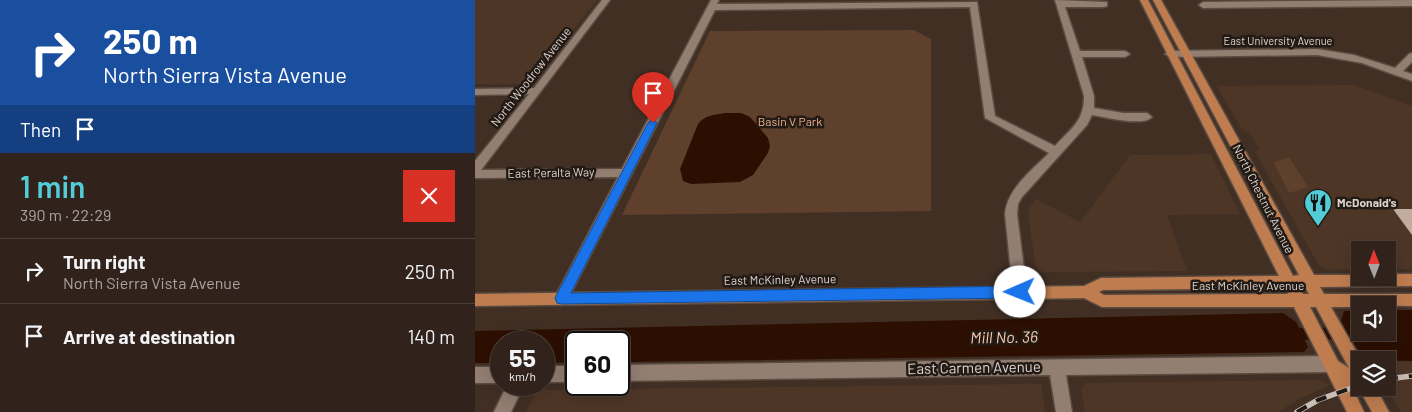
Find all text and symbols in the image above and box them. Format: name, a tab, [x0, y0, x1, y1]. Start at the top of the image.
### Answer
text: 250 m	[103, 19, 198, 61]
icon: right	[20, 20, 85, 85]
street label: North Woodrow Avenue	[487, 24, 573, 129]
street label: East University Avenue	[1224, 34, 1333, 47]
text: North Sierra Vista Avenue	[103, 61, 347, 87]
pin	[632, 72, 674, 123]
icon: arrive	[639, 79, 667, 107]
park label: Basin V Park	[758, 114, 822, 128]
icon: arrive	[71, 115, 99, 143]
text: Then	[20, 118, 61, 141]
street label: North Chestnut Avenue	[1230, 142, 1297, 255]
street label: East Peralta Way	[507, 164, 595, 180]
text: 1 min	[20, 168, 85, 204]
button: close	[403, 170, 455, 222]
restaurant icon: McDonald's	[1303, 188, 1333, 227]
place label: McDonald's	[1337, 195, 1397, 209]
text: 390 m · 22:29	[20, 205, 111, 224]
north arrow	[1351, 241, 1396, 286]
map controls	[1351, 241, 1396, 396]
text: Turn right	[63, 250, 145, 273]
icon: right	[20, 257, 48, 285]
text: 250 m	[405, 260, 455, 283]
position arrow	[993, 265, 1045, 317]
street label: East McKinley Avenue	[724, 271, 836, 287]
text: North Sierra Vista Avenue	[63, 273, 240, 292]
street label: East McKinley Avenue	[1192, 278, 1304, 292]
button: sound	[1351, 296, 1396, 341]
icon: arrive	[20, 322, 48, 350]
text: Arrive at destination	[63, 325, 235, 348]
text: 140 m	[408, 325, 455, 348]
water label: Mill No. 36	[970, 326, 1038, 347]
speed limit sign: 60	[565, 331, 630, 396]
text: 55	[509, 342, 536, 372]
button: layers	[1351, 351, 1396, 396]
street label: East Carmen Avenue	[907, 357, 1041, 377]
text: km/h	[509, 369, 536, 383]

